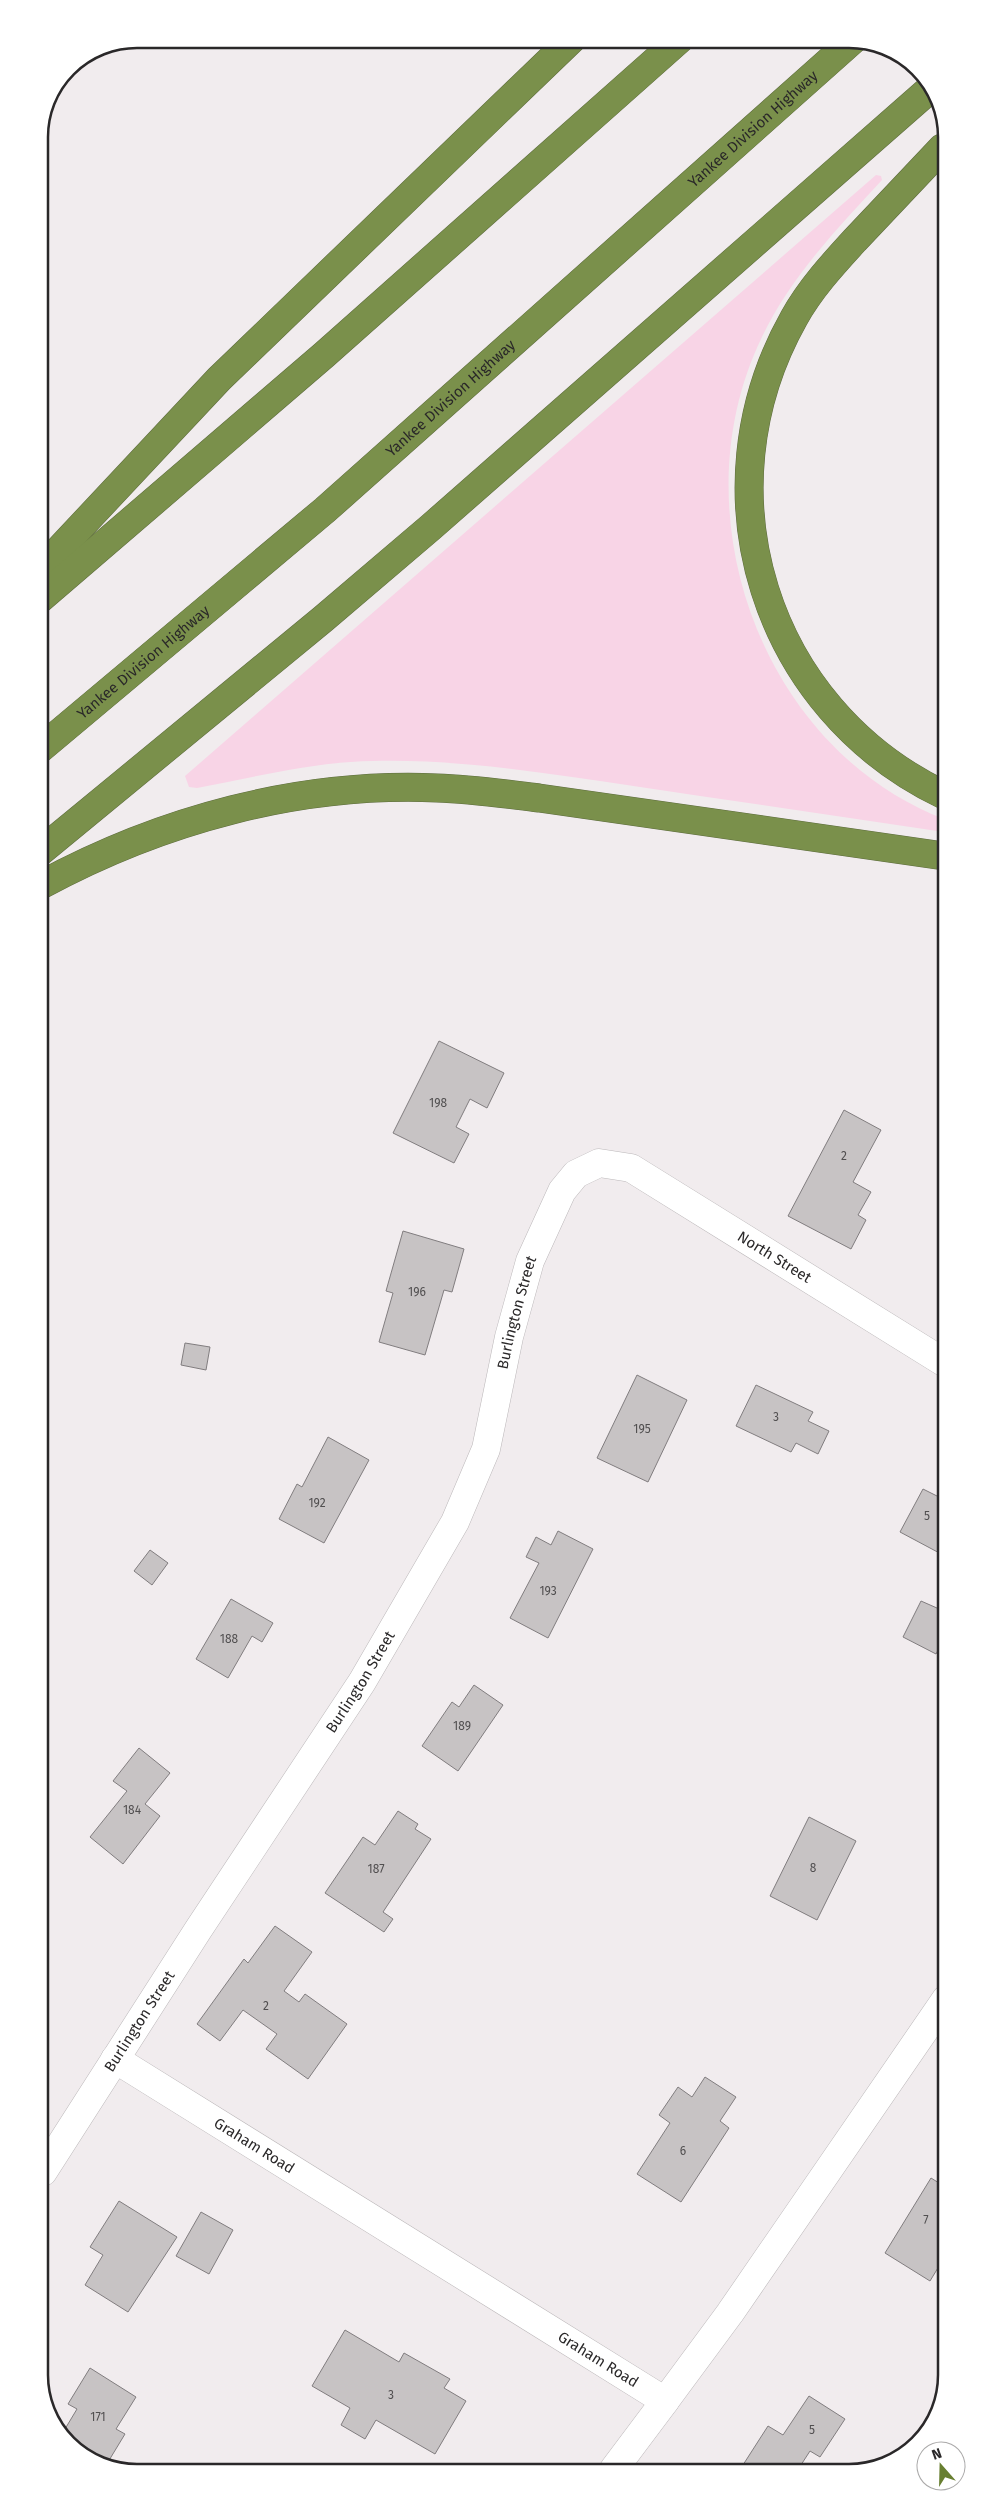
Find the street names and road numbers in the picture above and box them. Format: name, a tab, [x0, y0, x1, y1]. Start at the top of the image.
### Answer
street label: Yankee Division Highway	[685, 66, 822, 191]
street label: Yankee Division Highway	[382, 336, 519, 461]
street label: Yankee Division Highway	[74, 601, 214, 723]
street label: North Street	[734, 1227, 815, 1287]
street label: Burlington Street	[494, 1252, 540, 1371]
street label: Burlington Street	[322, 1627, 399, 1736]
street label: Burlington Street	[101, 1967, 179, 2075]
street label: Graham Road	[211, 2114, 298, 2177]
street label: Graham Road	[555, 2328, 642, 2391]

